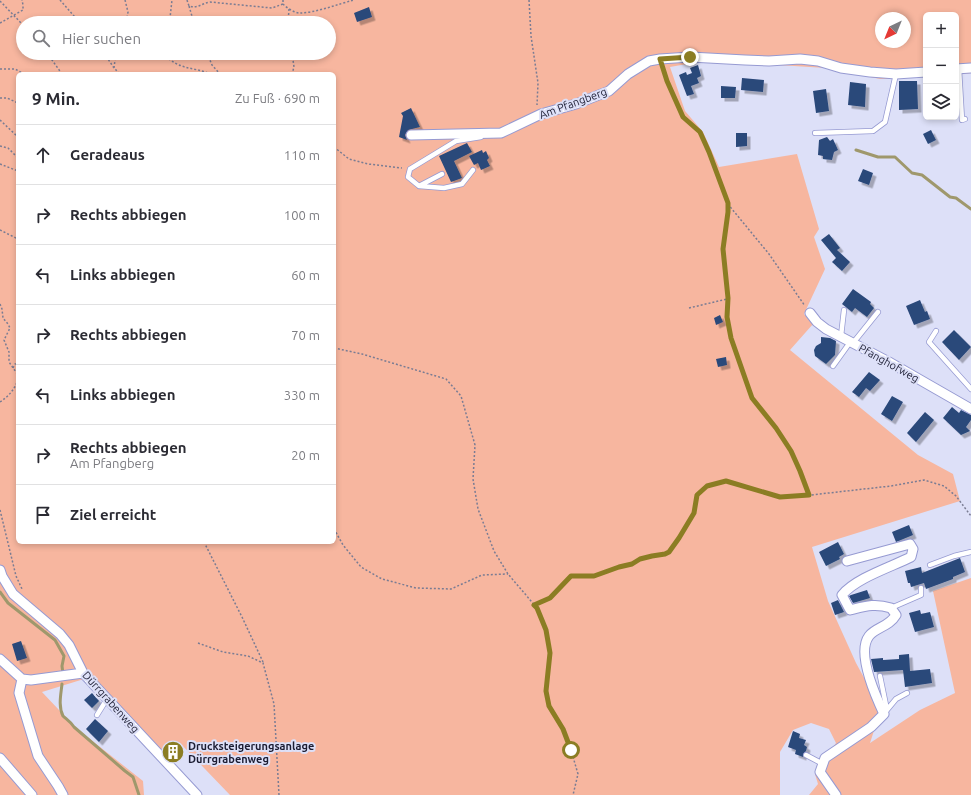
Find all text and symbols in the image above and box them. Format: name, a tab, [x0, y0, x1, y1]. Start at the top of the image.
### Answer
north arrow	[875, 12, 911, 48]
map controls	[923, 12, 959, 120]
button: +	[923, 12, 959, 48]
search box	[16, 16, 336, 60]
icon: search	[30, 27, 52, 49]
text: Hier suchen	[62, 30, 141, 47]
route end	[681, 48, 699, 66]
button: −	[923, 48, 959, 84]
button: layers	[923, 84, 959, 120]
street label: Am Pfangberg	[538, 85, 608, 121]
text: 9 Min.	[32, 89, 80, 108]
text: Zu Fuß · 690 m	[235, 91, 320, 105]
icon: ahead	[32, 144, 54, 166]
text: Geradeaus	[70, 146, 145, 163]
text: 110 m	[284, 148, 320, 162]
icon: right	[32, 204, 54, 226]
text: Rechts abbiegen	[70, 206, 187, 223]
text: 100 m	[284, 208, 320, 222]
icon: left	[32, 264, 54, 286]
text: Links abbiegen	[70, 266, 175, 283]
text: 60 m	[291, 268, 320, 282]
icon: right	[32, 324, 54, 346]
text: Rechts abbiegen	[70, 326, 187, 343]
text: 70 m	[291, 328, 320, 342]
street label: Pfanghofweg	[857, 341, 921, 385]
icon: left	[32, 384, 54, 406]
text: Links abbiegen	[70, 386, 175, 403]
text: 330 m	[284, 388, 320, 402]
text: Rechts abbiegen	[70, 439, 187, 456]
icon: right	[32, 444, 54, 466]
text: 20 m	[291, 448, 320, 462]
text: Am Pfangberg	[70, 456, 154, 470]
icon: arrive	[32, 504, 54, 526]
text: Ziel erreicht	[70, 506, 156, 523]
street label: Dürrgrabenweg	[80, 669, 142, 735]
building icon: Drucksteigerungsanlage Dürrgrabenweg	[160, 739, 186, 765]
place label: Drucksteigerungsanlage Dürrgrabenweg	[188, 740, 314, 765]
route start	[562, 741, 580, 759]

